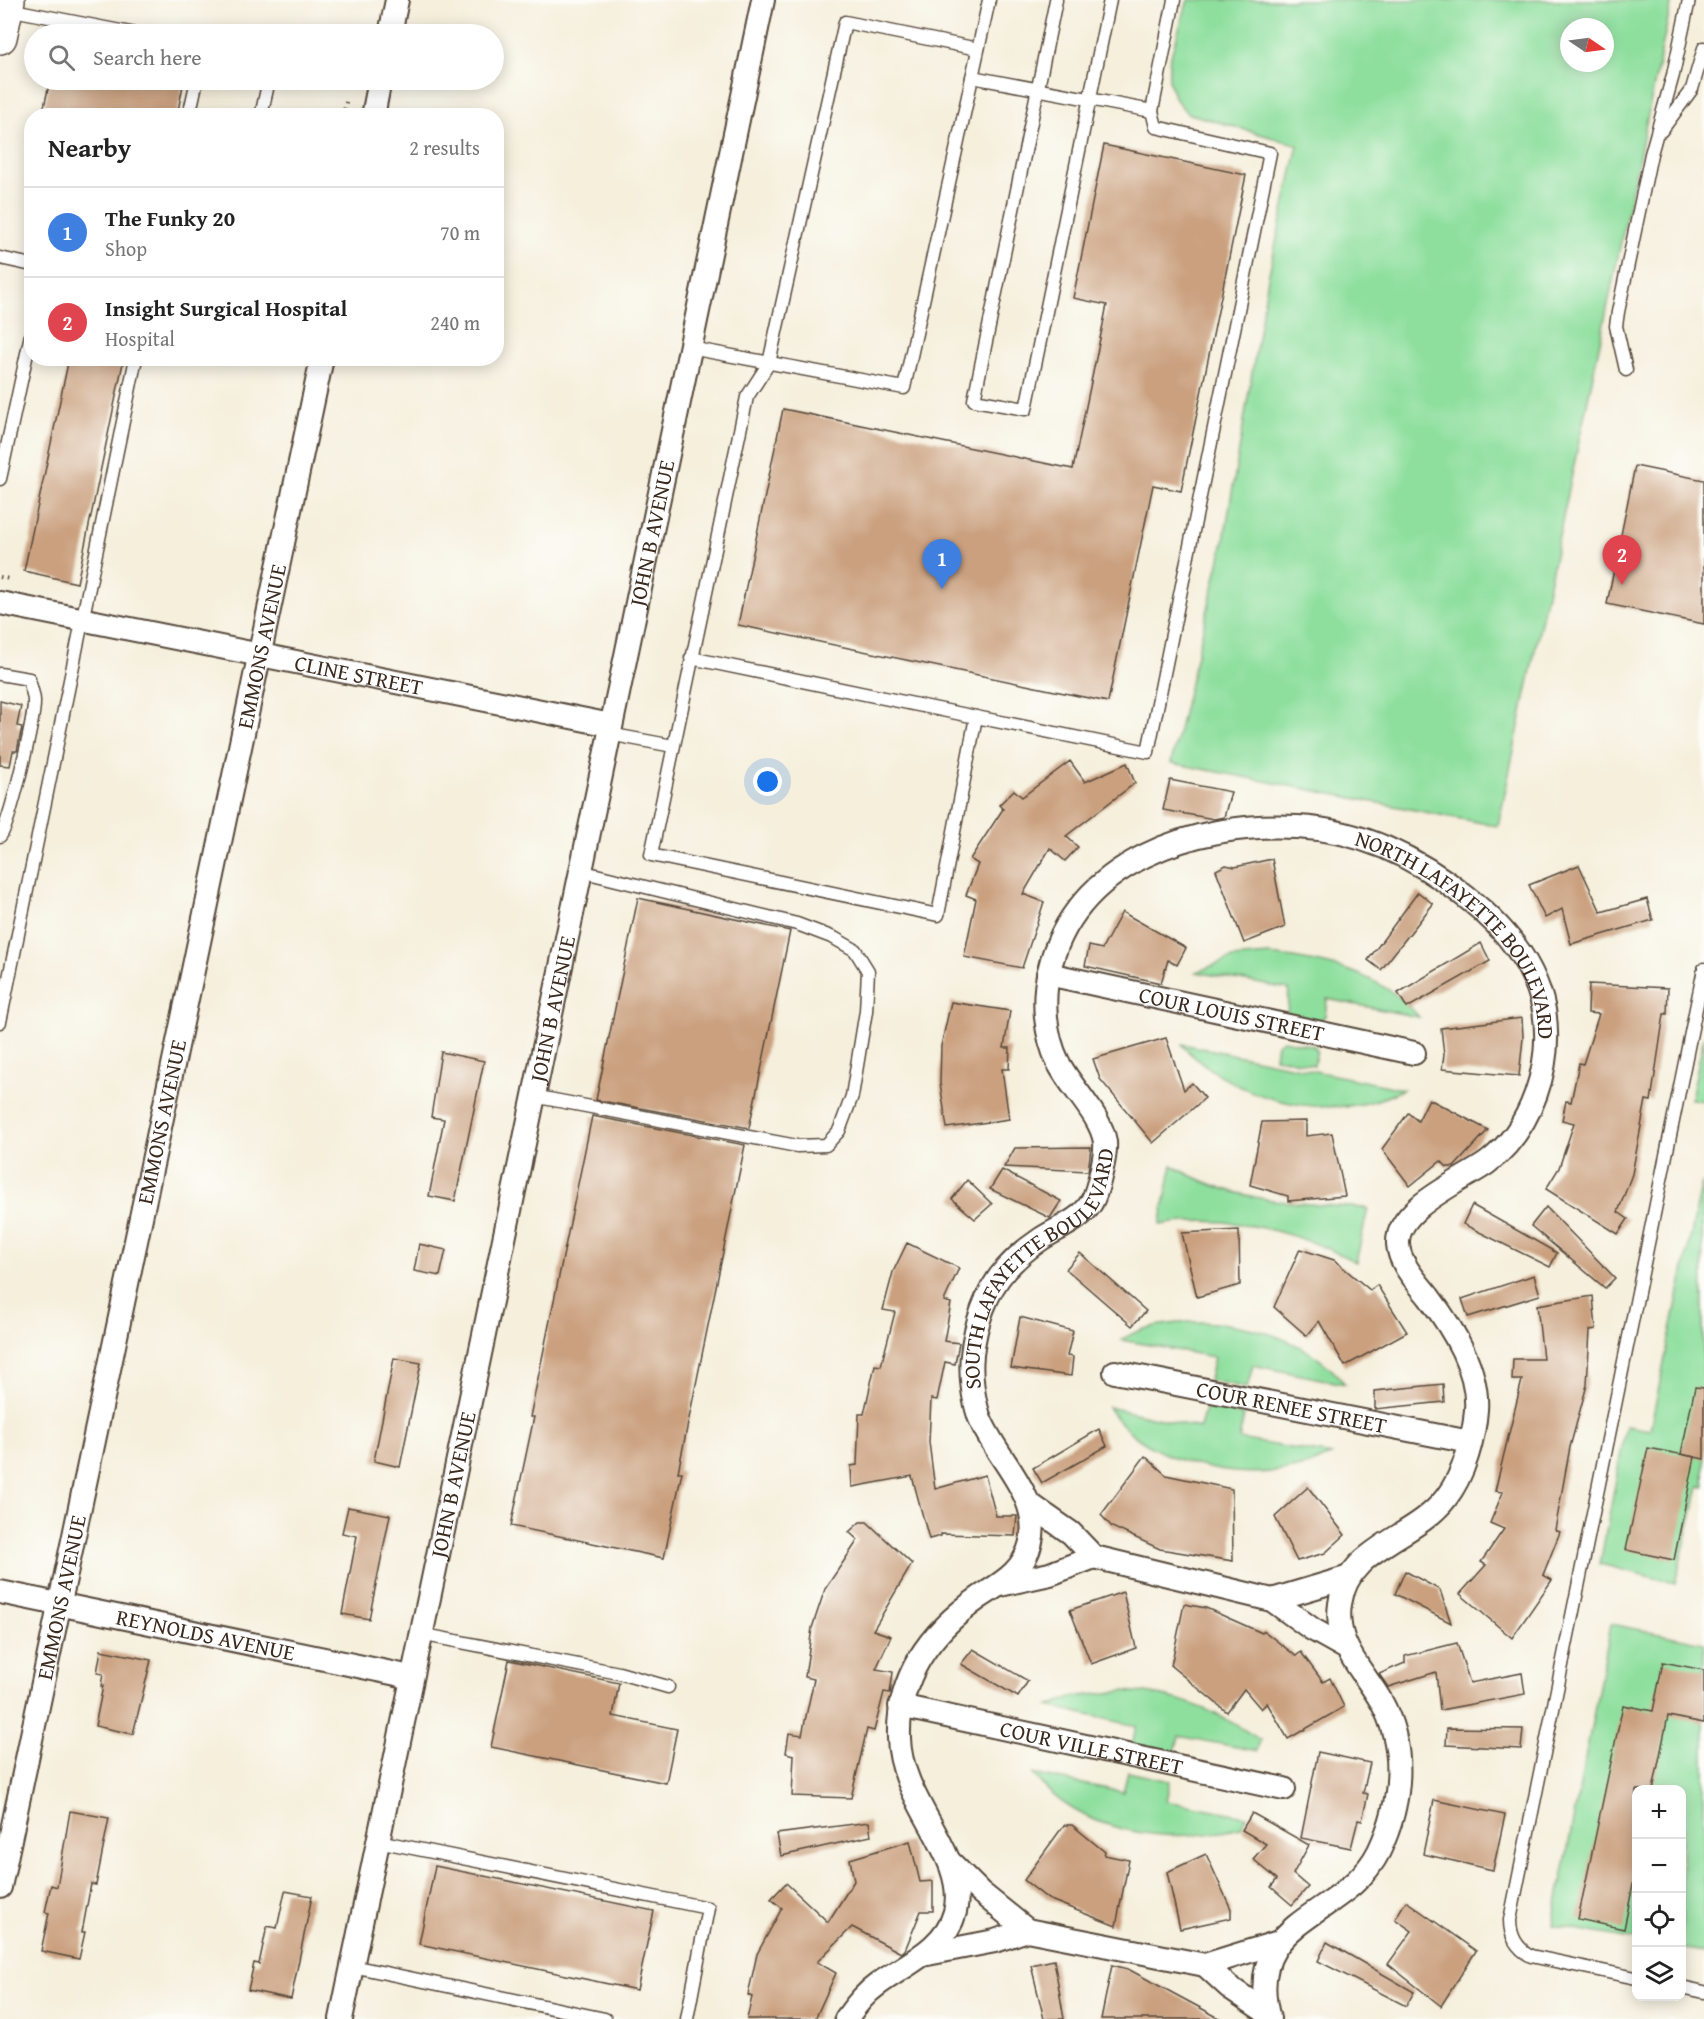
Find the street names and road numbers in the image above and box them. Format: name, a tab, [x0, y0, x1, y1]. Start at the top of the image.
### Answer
street label: JOHN B AVENUE	[620, 457, 682, 612]
street label: EMMONS AVENUE	[228, 561, 294, 732]
street label: CLINE STREET	[292, 646, 426, 703]
street label: NORTH LAFAYETTE BOULEVARD	[1351, 822, 1562, 1039]
street label: JOHN B AVENUE	[521, 933, 583, 1088]
street label: COUR LOUIS STREET	[1136, 978, 1327, 1049]
street label: EMMONS AVENUE	[128, 1036, 194, 1207]
street label: SOUTH LAFAYETTE BOULEVARD	[955, 1146, 1121, 1391]
street label: COUR RENEE STREET	[1194, 1372, 1389, 1441]
street label: JOHN B AVENUE	[421, 1408, 484, 1564]
street label: EMMONS AVENUE	[28, 1512, 94, 1683]
street label: REYNOLDS AVENUE	[113, 1600, 298, 1669]
street label: COUR VILLE STREET	[997, 1712, 1186, 1783]

